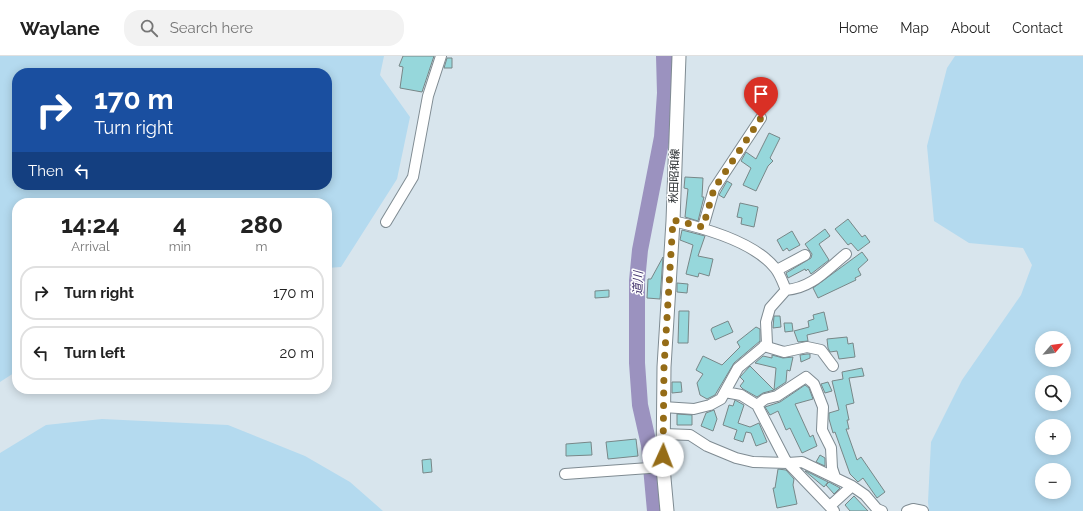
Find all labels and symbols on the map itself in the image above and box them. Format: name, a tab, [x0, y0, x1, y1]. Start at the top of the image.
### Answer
pin	[744, 77, 778, 118]
street label: 秋田昭和線	[667, 148, 682, 204]
water label: 道川	[631, 269, 645, 295]
north arrow	[1035, 331, 1071, 367]
position arrow	[642, 435, 684, 477]

